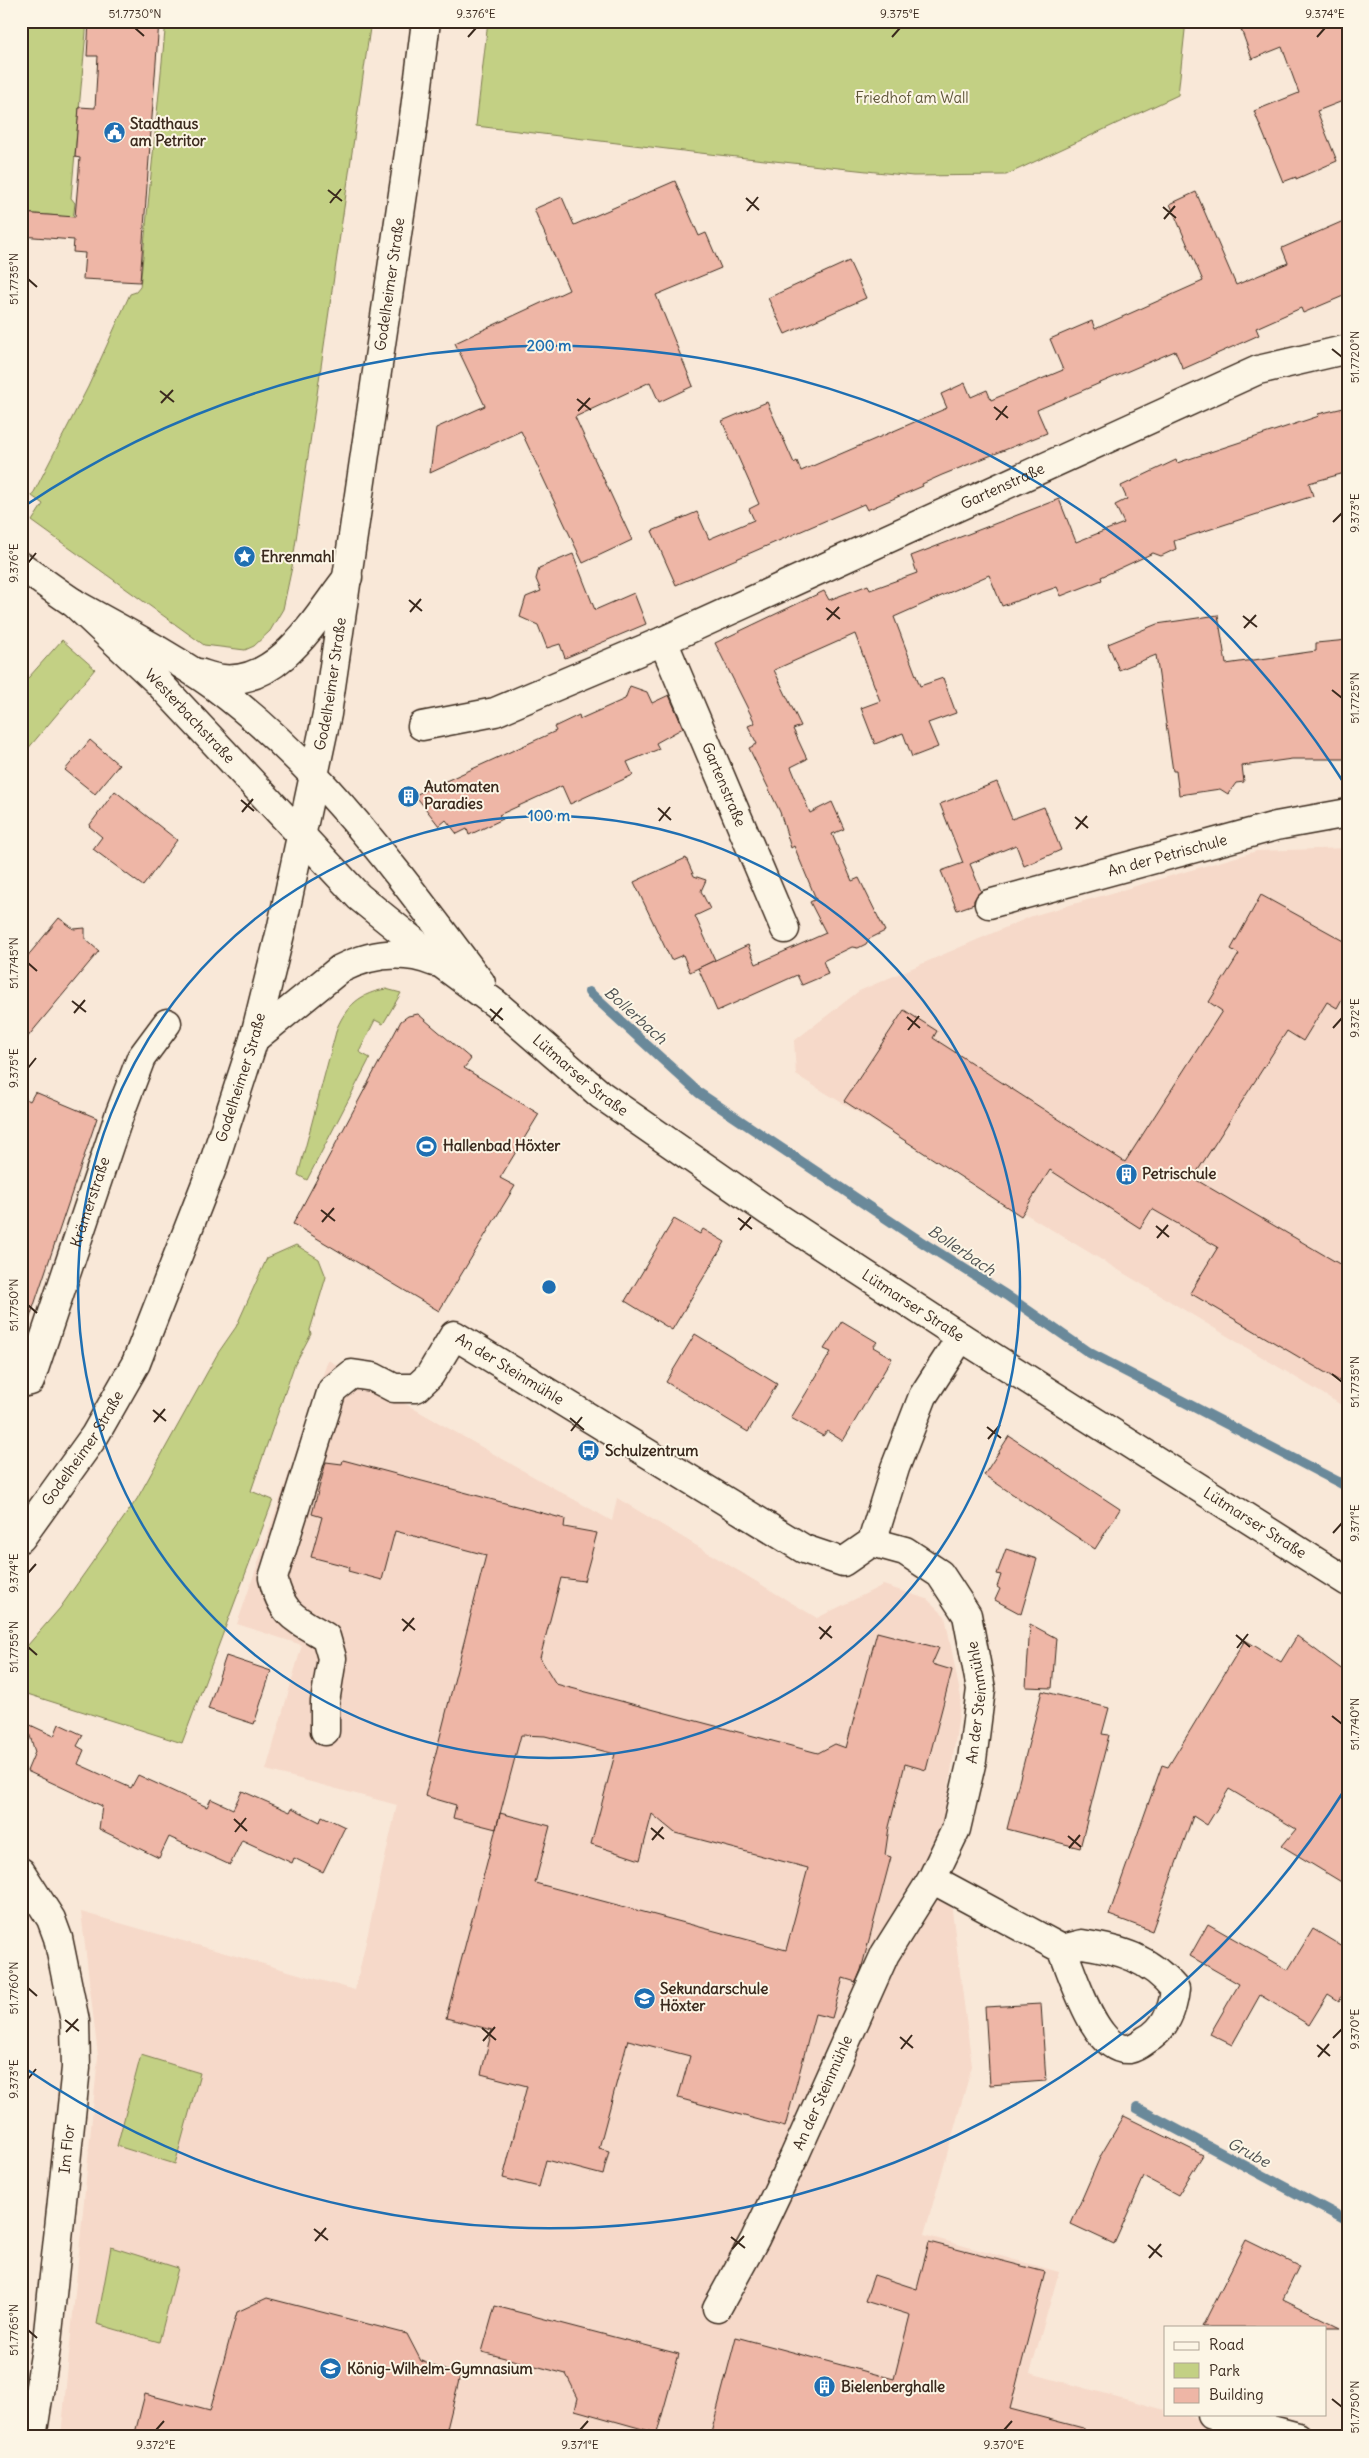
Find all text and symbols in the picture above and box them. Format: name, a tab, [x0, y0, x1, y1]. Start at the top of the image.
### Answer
text: 51.7730°N	[109, 6, 161, 21]
text: 9.376°E	[456, 6, 496, 21]
text: 9.375°E	[880, 6, 920, 21]
text: 9.374°E	[1305, 6, 1345, 21]
park label: Friedhof am Wall	[855, 88, 969, 107]
place label: Stadthaus am Petritor	[130, 114, 207, 150]
public building icon: Stadthaus am Petritor	[102, 121, 126, 145]
street label: Godelheimer Straße	[370, 216, 408, 352]
text: 51.7735°N	[6, 253, 21, 305]
text: 51.7720°N	[1347, 331, 1362, 383]
text: 200 m	[527, 336, 571, 355]
street label: Gartenstraße	[958, 459, 1047, 513]
text: 9.373°E	[1347, 493, 1362, 533]
text: 9.376°E	[6, 543, 21, 583]
place icon: Ehrenmahl	[233, 545, 257, 569]
place label: Ehrenmahl	[261, 547, 335, 566]
street label: Godelheimer Straße	[310, 616, 350, 752]
street label: Westerbachstraße	[141, 665, 239, 767]
text: 51.7725°N	[1347, 672, 1362, 724]
street label: Gartenstraße	[698, 739, 751, 830]
place label: Automaten Paradies	[424, 777, 500, 813]
building icon: Automaten Paradies	[396, 784, 420, 808]
text: 100 m	[528, 806, 570, 825]
street label: An der Petrischule	[1106, 830, 1229, 880]
text: 51.7745°N	[6, 937, 21, 989]
water label: Bollerbach	[601, 982, 672, 1049]
text: 9.372°E	[1347, 998, 1362, 1038]
street label: Godelheimer Straße	[211, 1011, 269, 1144]
street label: Lütmarser Straße	[529, 1030, 632, 1120]
text: 9.375°E	[6, 1048, 21, 1088]
sports icon: Hallenbad Höxter	[415, 1134, 439, 1158]
place label: Hallenbad Höxter	[443, 1136, 561, 1155]
street label: Krämerstraße	[66, 1154, 114, 1249]
building icon: Petrischule	[1114, 1162, 1138, 1186]
place label: Petrischule	[1142, 1164, 1216, 1183]
water label: Bollerbach	[924, 1220, 1000, 1280]
street label: Lütmarser Straße	[859, 1265, 968, 1346]
text: 51.7750°N	[6, 1278, 21, 1332]
centre of rings	[540, 1278, 558, 1296]
street label: An der Steinmühle	[452, 1328, 568, 1409]
text: 51.7735°N	[1347, 1356, 1362, 1408]
street label: Godelheimer Straße	[37, 1387, 127, 1509]
bus stop icon: Schulzentrum	[577, 1439, 601, 1463]
place label: Schulzentrum	[605, 1441, 698, 1460]
street label: Lütmarser Straße	[1200, 1483, 1310, 1562]
text: 9.371°E	[1347, 1504, 1362, 1542]
text: 9.374°E	[6, 1553, 21, 1593]
text: 51.7755°N	[6, 1621, 21, 1673]
street label: An der Steinmühle	[962, 1640, 990, 1765]
text: 51.7740°N	[1347, 1698, 1362, 1750]
text: 51.7760°N	[6, 1962, 21, 2014]
place label: Sekundarschule Höxter	[660, 1979, 768, 2015]
school or university icon: Sekundarschule Höxter	[632, 1986, 656, 2010]
text: 9.370°E	[1347, 2009, 1362, 2049]
street label: An der Steinmühle	[788, 2032, 856, 2153]
text: 9.373°E	[6, 2059, 21, 2099]
street label: Im Flor	[54, 2123, 79, 2175]
water label: Grube	[1224, 2133, 1275, 2172]
text: 51.7765°N	[6, 2304, 21, 2356]
legend	[1164, 2326, 1326, 2416]
text: Road	[1209, 2335, 1244, 2354]
school or university icon: König-Wilhelm-Gymnasium	[319, 2357, 343, 2381]
place label: König-Wilhelm-Gymnasium	[347, 2359, 533, 2379]
text: Park	[1209, 2361, 1240, 2380]
building icon: Bielenberghalle	[813, 2375, 837, 2399]
place label: Bielenberghalle	[841, 2377, 945, 2397]
text: 51.7750°N	[1347, 2380, 1362, 2434]
text: Building	[1209, 2385, 1264, 2404]
text: 9.372°E	[136, 2437, 176, 2452]
text: 9.371°E	[561, 2437, 599, 2452]
text: 9.370°E	[984, 2437, 1024, 2452]

